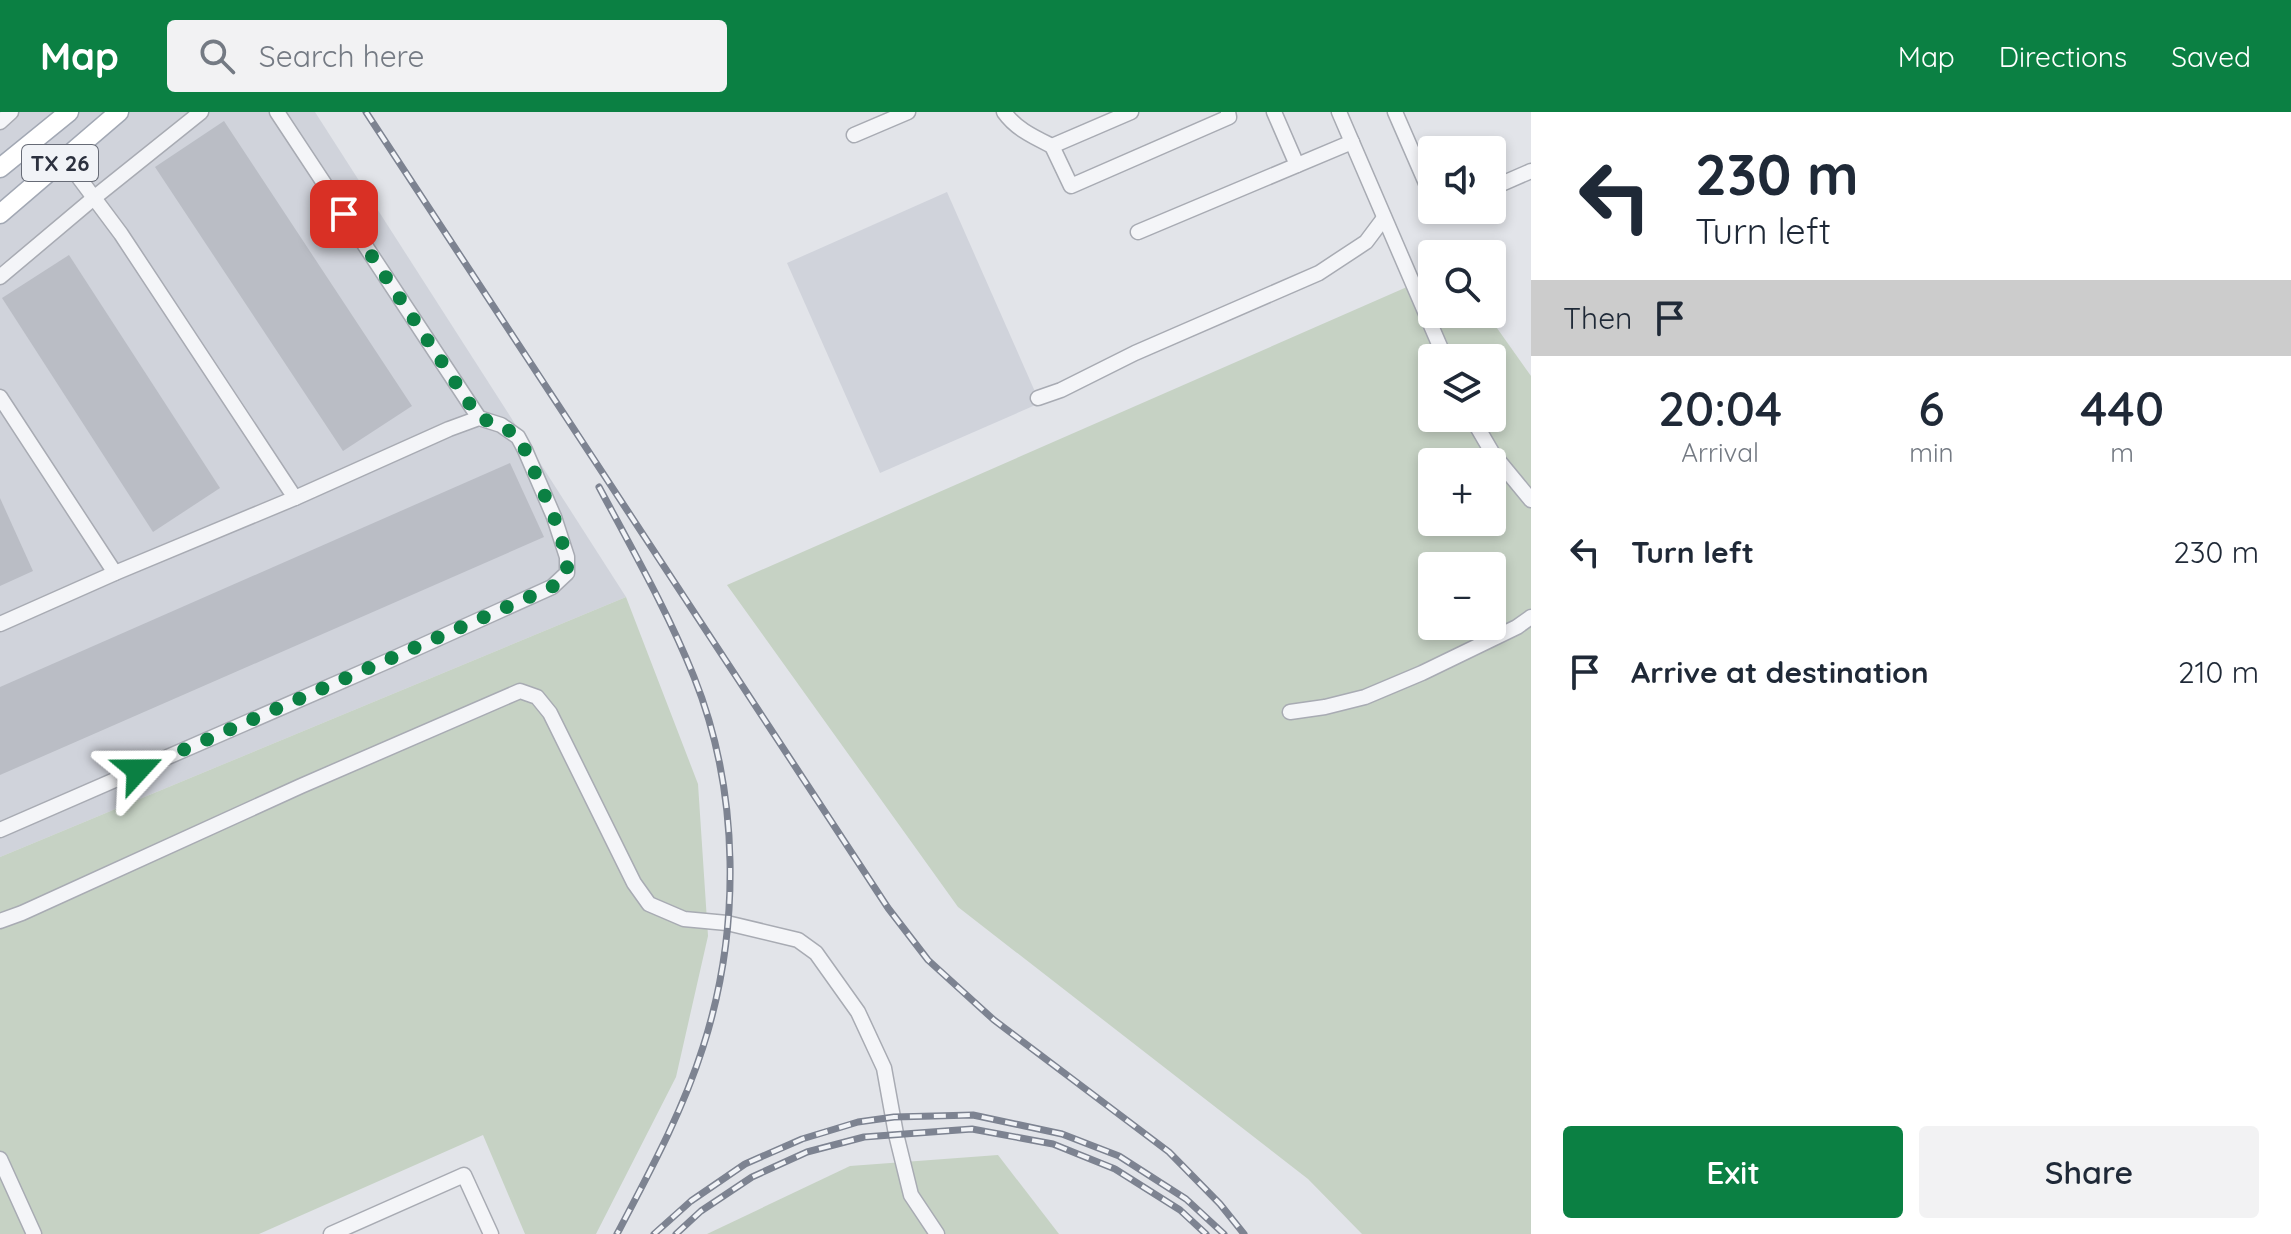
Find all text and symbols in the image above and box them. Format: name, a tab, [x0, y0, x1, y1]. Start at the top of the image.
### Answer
search box	[167, 20, 727, 92]
text: Map	[40, 32, 119, 80]
icon: search	[195, 34, 239, 78]
text: Search here	[259, 37, 424, 75]
text: Map	[1898, 39, 1955, 74]
text: Directions	[1999, 39, 2127, 74]
text: Saved	[2171, 39, 2251, 74]
map controls	[1418, 136, 1506, 640]
button: sound	[1418, 136, 1506, 224]
text: 230 m	[1695, 139, 1859, 209]
icon: left	[1563, 144, 1667, 248]
road number: TX 26	[22, 145, 98, 181]
pin	[310, 180, 378, 248]
icon: arrive	[322, 192, 366, 236]
text: Turn left	[1695, 208, 1831, 253]
button: search	[1418, 240, 1506, 328]
icon: arrive	[1648, 296, 1692, 340]
text: Then	[1563, 299, 1632, 337]
button: layers	[1418, 344, 1506, 432]
text: 20:04	[1658, 378, 1782, 438]
text: 6	[1918, 378, 1944, 438]
text: 440	[2080, 378, 2164, 438]
text: Arrival	[1681, 436, 1759, 469]
text: min	[1909, 436, 1953, 469]
text: m	[2110, 436, 2134, 469]
button: +	[1418, 448, 1506, 536]
icon: left	[1563, 530, 1607, 574]
text: Turn left	[1631, 533, 1754, 571]
text: 230 m	[2173, 533, 2259, 571]
button: −	[1418, 552, 1506, 640]
icon: arrive	[1563, 650, 1607, 694]
text: Arrive at destination	[1631, 653, 1929, 691]
text: 210 m	[2178, 653, 2259, 691]
position arrow	[96, 728, 180, 812]
button: Exit	[1563, 1126, 1903, 1218]
button: Share	[1919, 1126, 2259, 1218]

